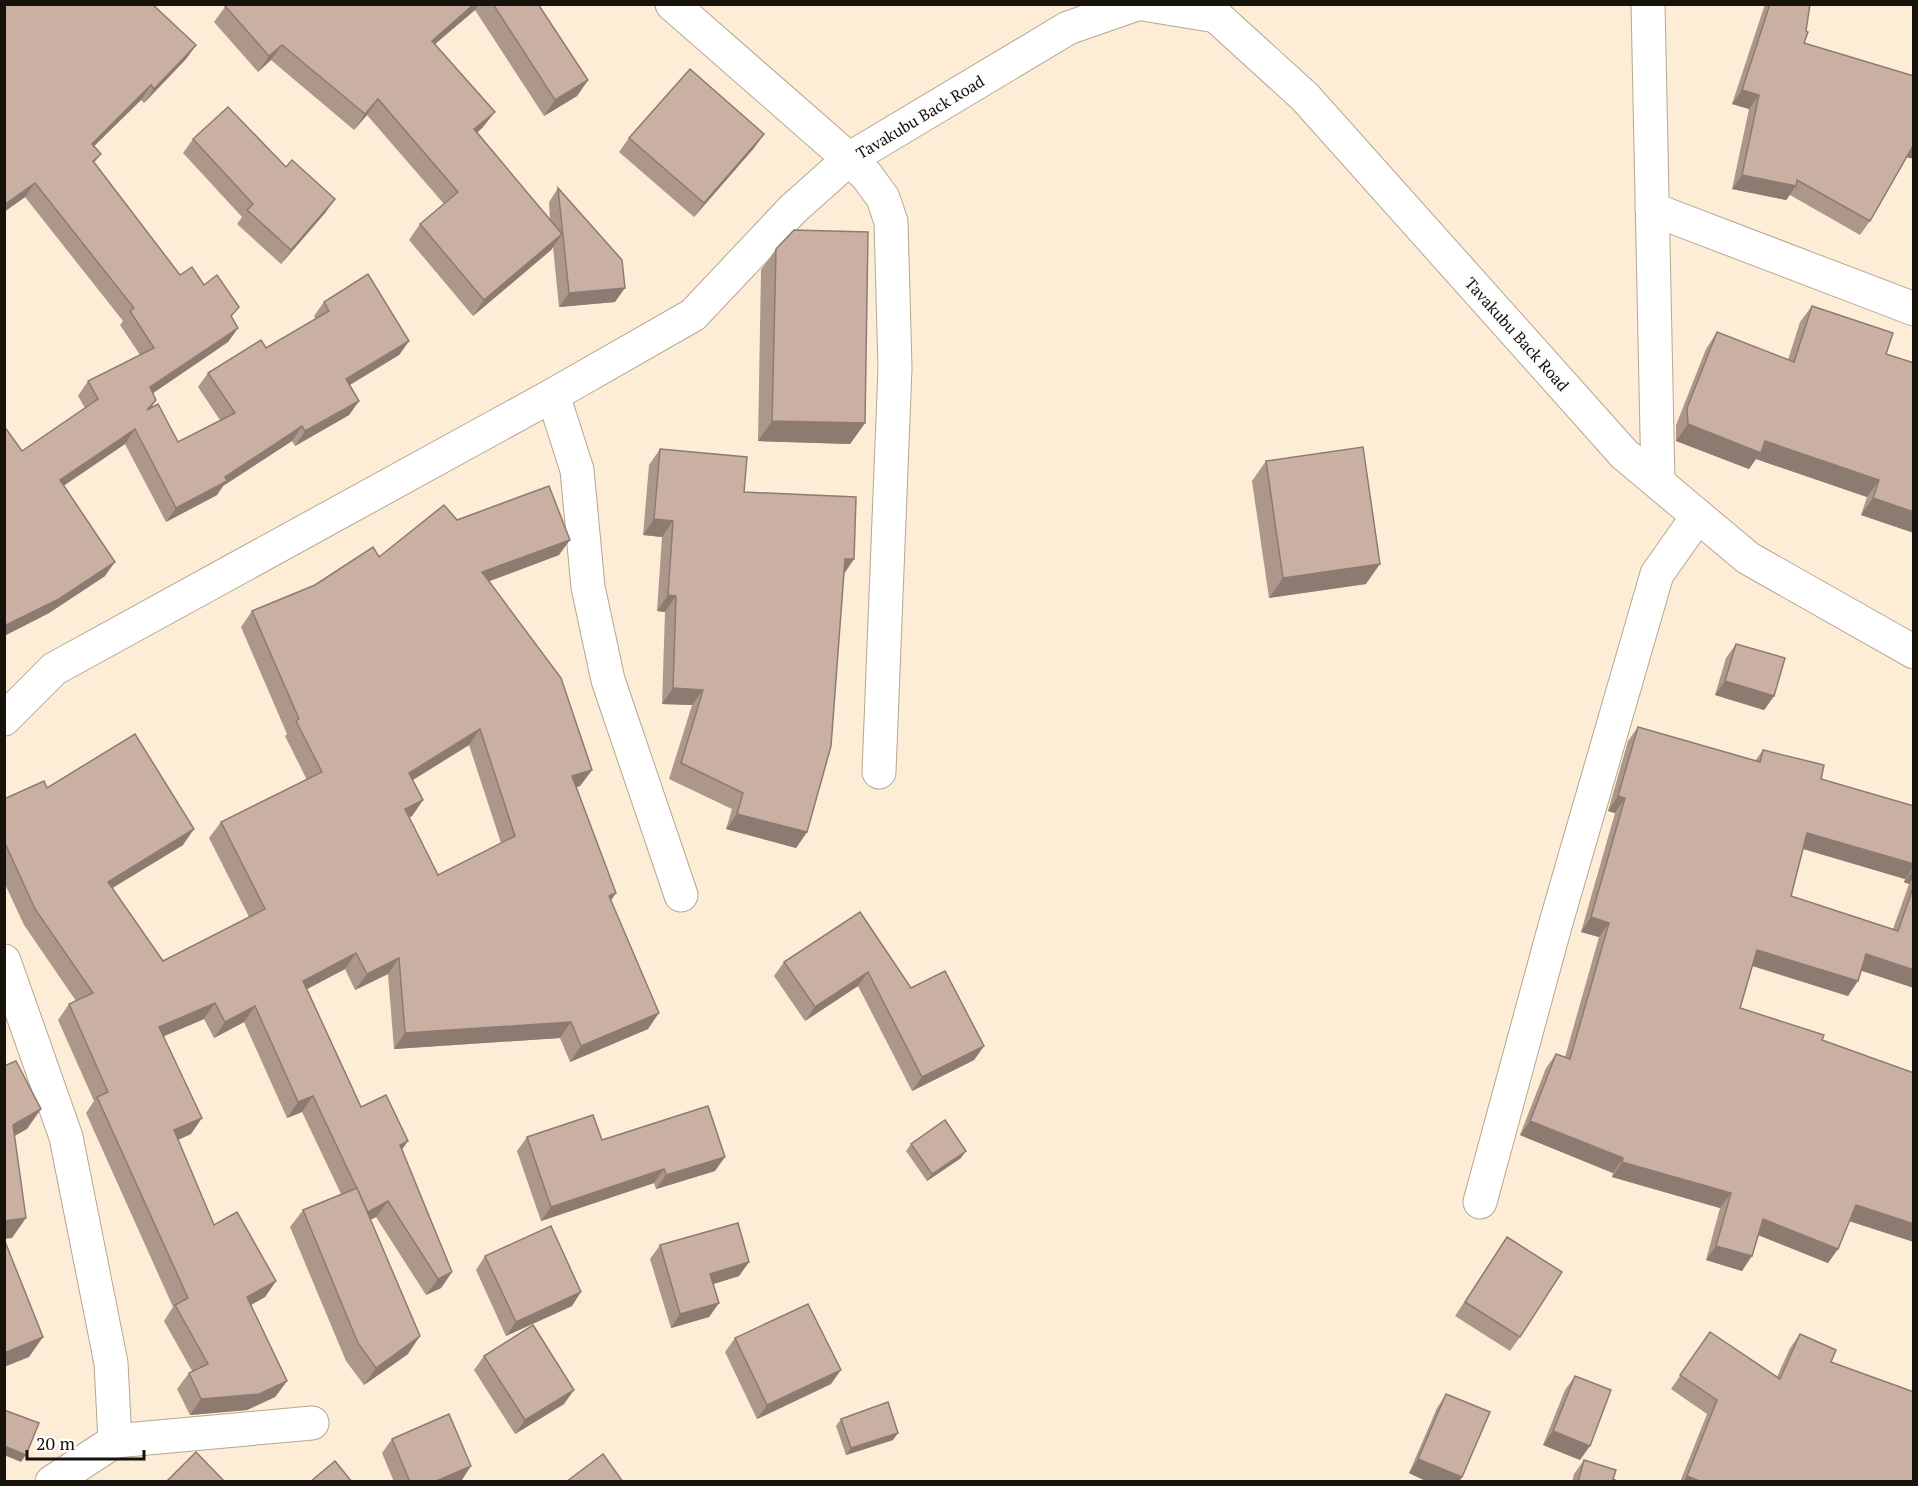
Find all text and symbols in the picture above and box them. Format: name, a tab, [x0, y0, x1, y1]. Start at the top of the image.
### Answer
street label: Tavakubu Back Road	[852, 70, 988, 164]
street label: Tavakubu Back Road	[1460, 272, 1574, 396]
scale bar	[27, 1423, 144, 1461]
text: 20 m	[36, 1431, 76, 1455]

